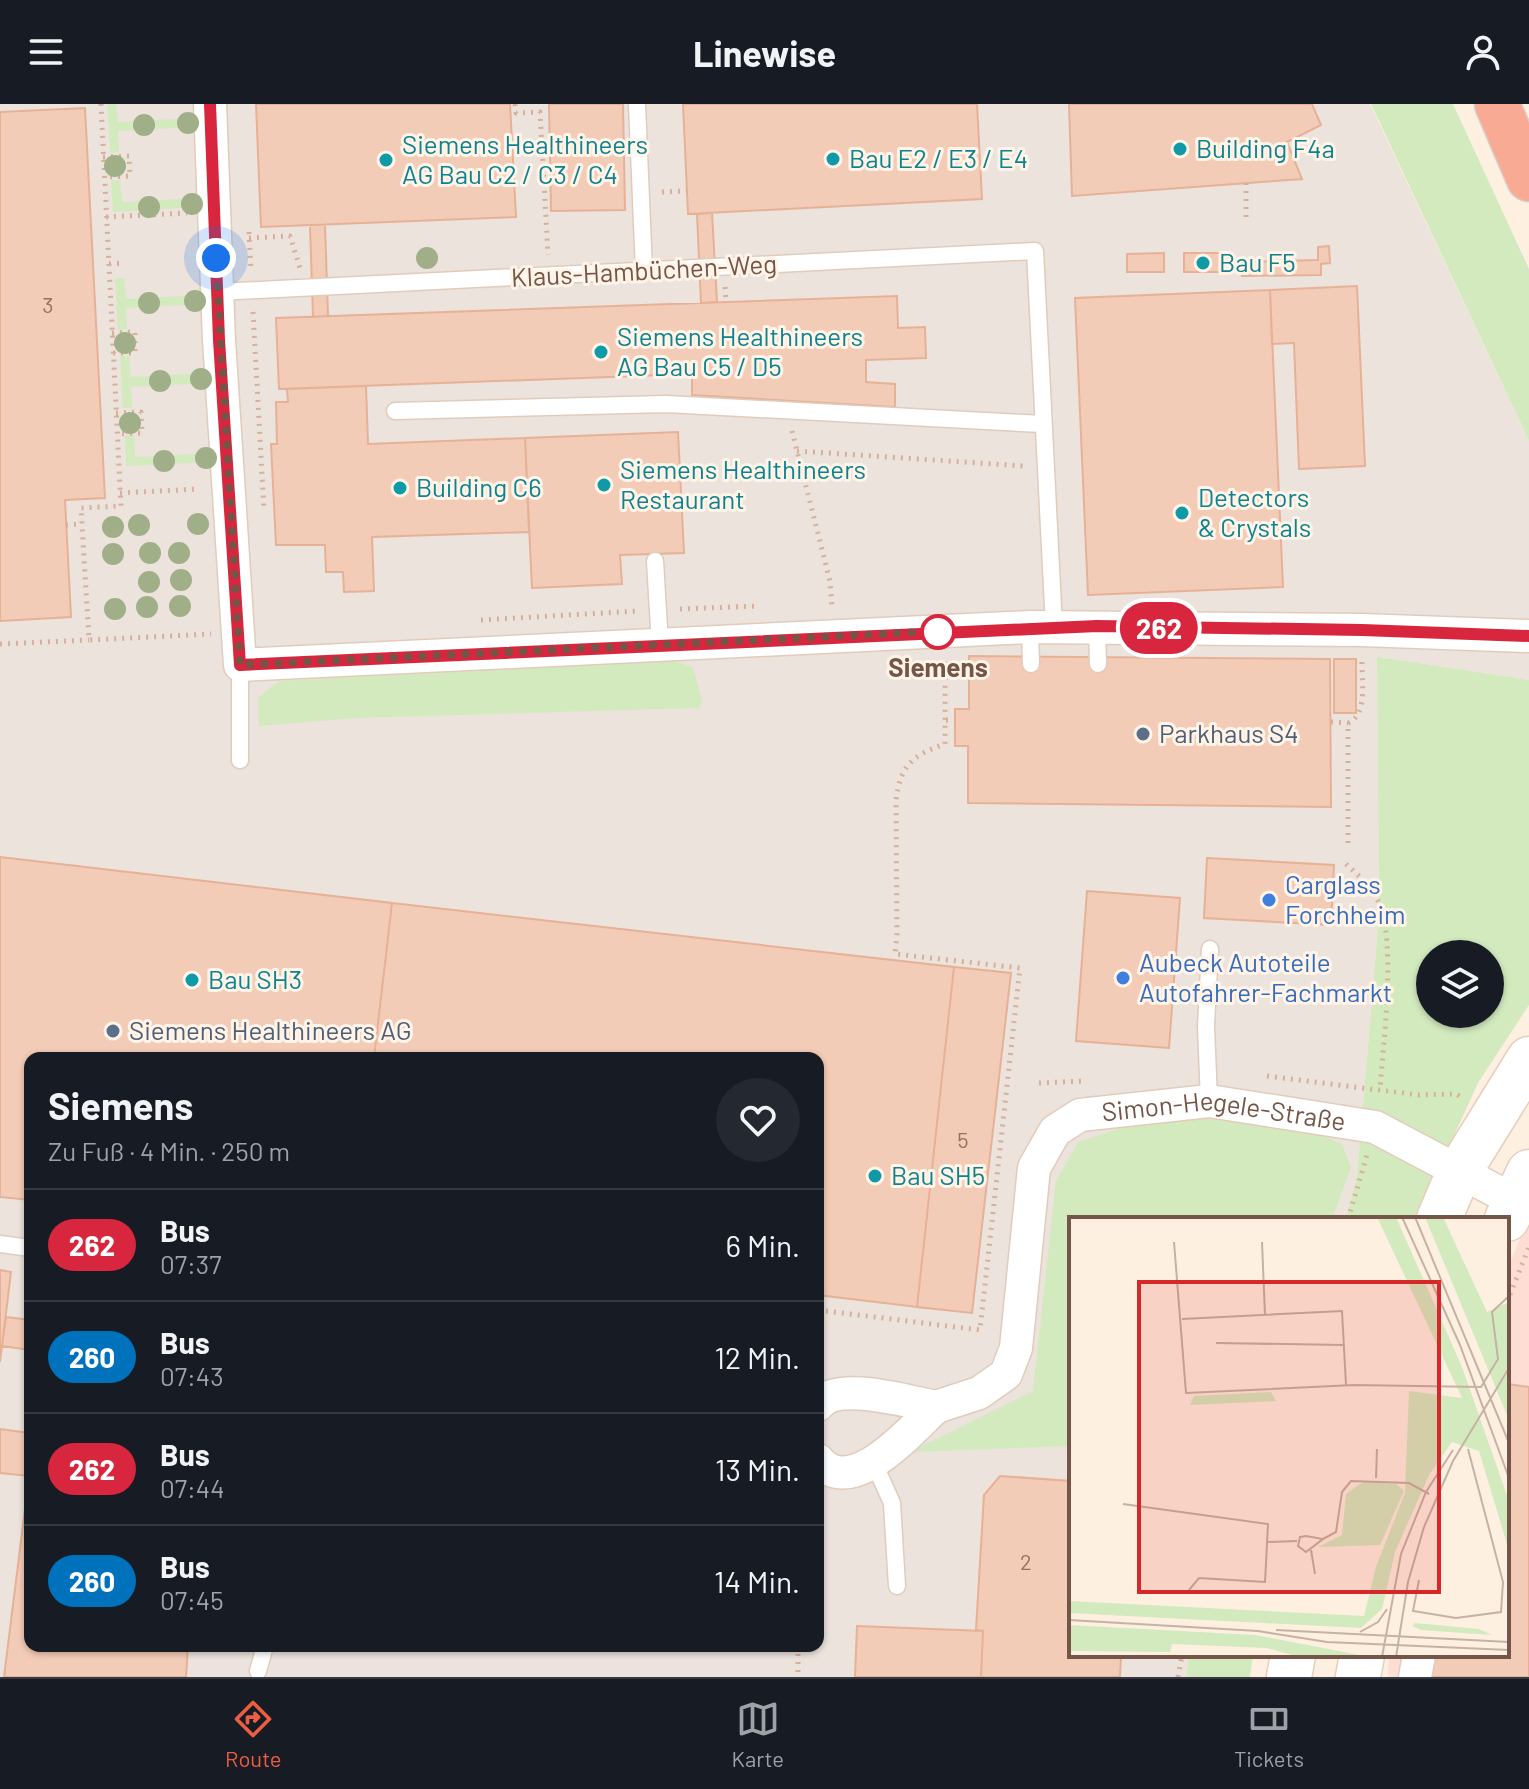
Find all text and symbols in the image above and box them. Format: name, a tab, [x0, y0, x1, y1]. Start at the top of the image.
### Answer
icon: menu	[24, 30, 68, 74]
icon: person	[1461, 30, 1505, 74]
text: Linewise	[693, 31, 836, 74]
place label: Siemens Healthineers AG Bau C2 / C3 / C4	[402, 128, 648, 189]
place label: Building F4a	[1196, 132, 1335, 163]
marker: Building F4a	[1171, 140, 1189, 158]
place label: Bau E2 / E3 / E4	[849, 142, 1028, 173]
marker: Bau E2 / E3 / E4	[824, 150, 842, 168]
marker: Siemens Healthineers AG Bau C2 / C3 / C4	[377, 151, 395, 169]
your location	[196, 238, 236, 278]
place label: Bau F5	[1219, 246, 1296, 277]
street label: Klaus-Hambüchen-Weg	[510, 247, 778, 292]
marker: Bau F5	[1194, 254, 1212, 272]
house number: 3	[42, 291, 54, 317]
place label: Siemens Healthineers AG Bau C5 / D5	[617, 320, 863, 381]
marker: Siemens Healthineers AG Bau C5 / D5	[592, 343, 610, 361]
place label: Siemens Healthineers Restaurant	[620, 453, 866, 514]
place label: Building C6	[416, 471, 542, 502]
marker: Siemens Healthineers Restaurant	[595, 476, 613, 494]
marker: Building C6	[391, 479, 409, 497]
place label: Detectors & Crystals	[1198, 481, 1311, 542]
marker: Detectors & Crystals	[1173, 504, 1191, 522]
line badge: 262	[1113, 602, 1205, 654]
text: 262	[1136, 611, 1182, 645]
marker: Siemens	[921, 615, 955, 649]
place label: Siemens	[888, 651, 988, 682]
place label: Parkhaus S4	[1159, 717, 1299, 748]
marker: Parkhaus S4	[1134, 725, 1152, 743]
place label: Carglass Forchheim	[1285, 868, 1406, 929]
marker: Carglass Forchheim	[1260, 891, 1278, 909]
map controls	[1416, 940, 1504, 1028]
button: layers	[1416, 940, 1504, 1028]
place label: Aubeck Autoteile Autofahrer-Fachmarkt	[1139, 946, 1392, 1007]
place label: Bau SH3	[208, 963, 302, 994]
marker: Aubeck Autoteile Autofahrer-Fachmarkt	[1114, 969, 1132, 987]
marker: Bau SH3	[183, 971, 201, 989]
place label: Siemens Healthineers AG	[129, 1014, 412, 1045]
marker: Siemens Healthineers AG	[104, 1022, 122, 1040]
button: heart	[716, 1078, 800, 1162]
text: Siemens	[48, 1082, 193, 1128]
street label: Simon-Hegele-Straße	[1100, 1084, 1348, 1136]
house number: 5	[957, 1126, 969, 1152]
text: Zu Fuß · 4 Min. · 250 m	[48, 1135, 290, 1166]
place label: Bau SH5	[891, 1159, 985, 1190]
marker: Bau SH5	[866, 1167, 884, 1185]
text: Bus	[160, 1212, 210, 1248]
inset map	[1069, 1217, 1509, 1657]
text: 6 Min.	[726, 1227, 800, 1263]
text: 262	[69, 1228, 115, 1262]
text: 07:37	[160, 1248, 222, 1279]
text: Bus	[160, 1324, 210, 1360]
text: 12 Min.	[714, 1339, 800, 1375]
text: 260	[69, 1340, 115, 1374]
text: 07:43	[160, 1360, 224, 1391]
text: Bus	[160, 1436, 210, 1472]
text: 13 Min.	[715, 1451, 800, 1487]
text: 262	[69, 1452, 115, 1486]
text: 07:44	[160, 1472, 224, 1503]
text: Bus	[160, 1548, 210, 1584]
house number: 2	[1020, 1548, 1032, 1574]
text: 14 Min.	[714, 1563, 800, 1599]
text: 260	[69, 1564, 115, 1598]
text: 07:45	[160, 1584, 224, 1615]
tab: Route	[225, 1697, 282, 1771]
tab: Karte	[732, 1697, 784, 1771]
tab: Tickets	[1234, 1697, 1304, 1771]

